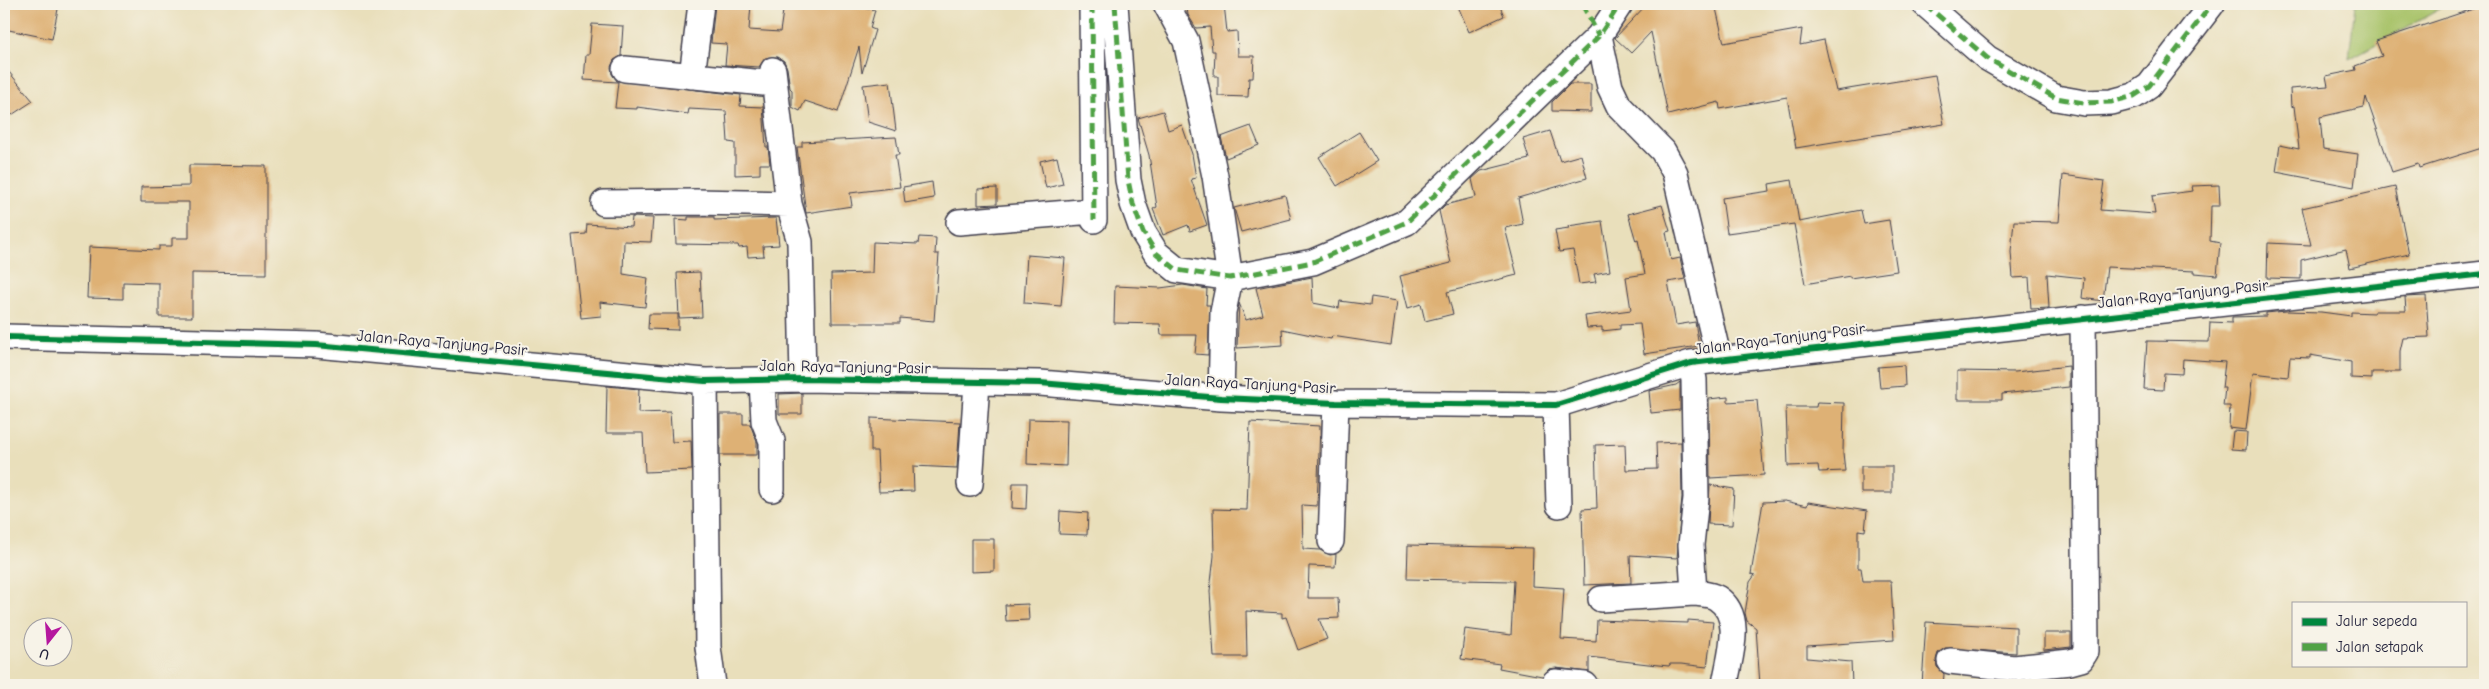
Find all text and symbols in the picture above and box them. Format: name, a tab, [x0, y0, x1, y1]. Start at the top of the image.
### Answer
street label: Jalan Raya Tanjung Pasir	[2097, 276, 2270, 312]
street label: Jalan Raya Tanjung Pasir	[1694, 320, 1867, 358]
street label: Jalan Raya Tanjung Pasir	[356, 327, 529, 359]
street label: Jalan Raya Tanjung Pasir	[759, 357, 931, 378]
street label: Jalan Raya Tanjung Pasir	[1164, 371, 1337, 398]
legend	[2292, 602, 2466, 666]
text: Jalur sepeda	[2336, 612, 2417, 630]
north arrow	[22, 616, 72, 666]
text: Jalan setapak	[2336, 638, 2424, 656]
text: U	[37, 644, 51, 663]

